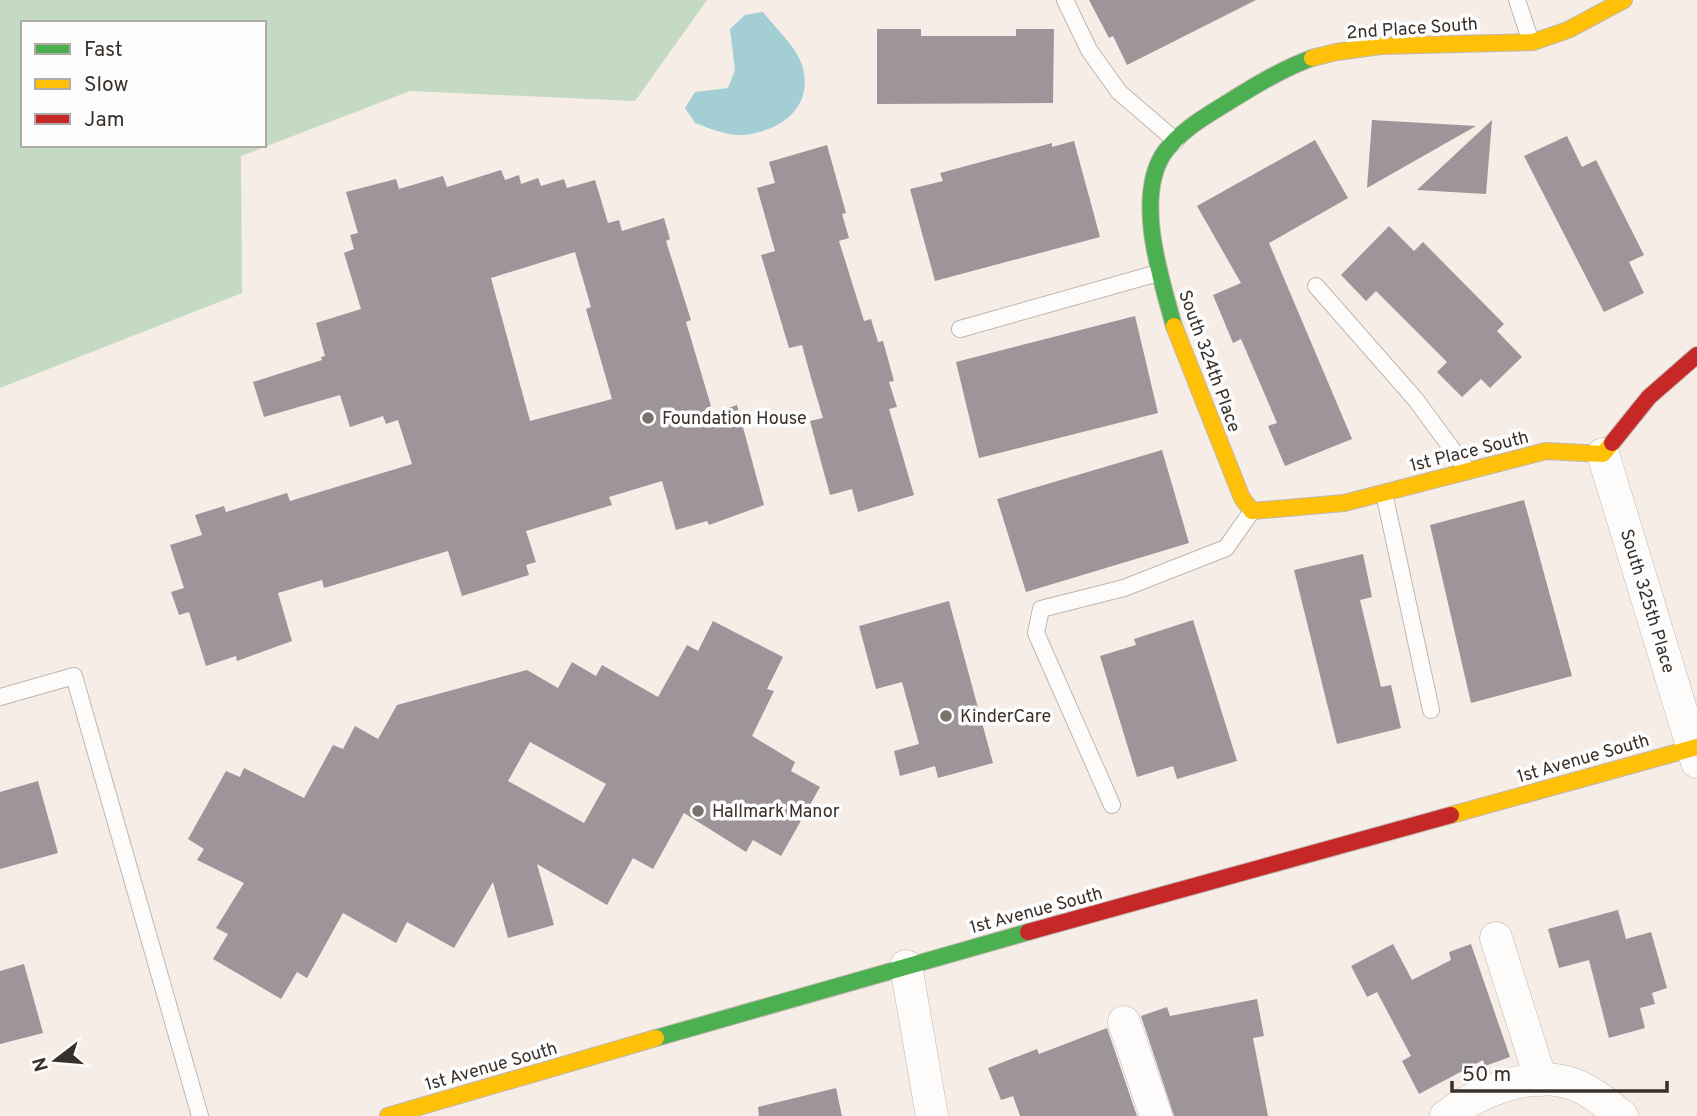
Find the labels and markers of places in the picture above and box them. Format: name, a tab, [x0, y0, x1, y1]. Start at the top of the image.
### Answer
place label: Foundation House	[662, 408, 807, 431]
marker: Foundation House	[640, 410, 656, 426]
place label: KinderCare	[960, 706, 1051, 729]
marker: KinderCare	[938, 708, 954, 724]
place label: Hallmark Manor	[712, 801, 840, 824]
marker: Hallmark Manor	[690, 803, 706, 819]

